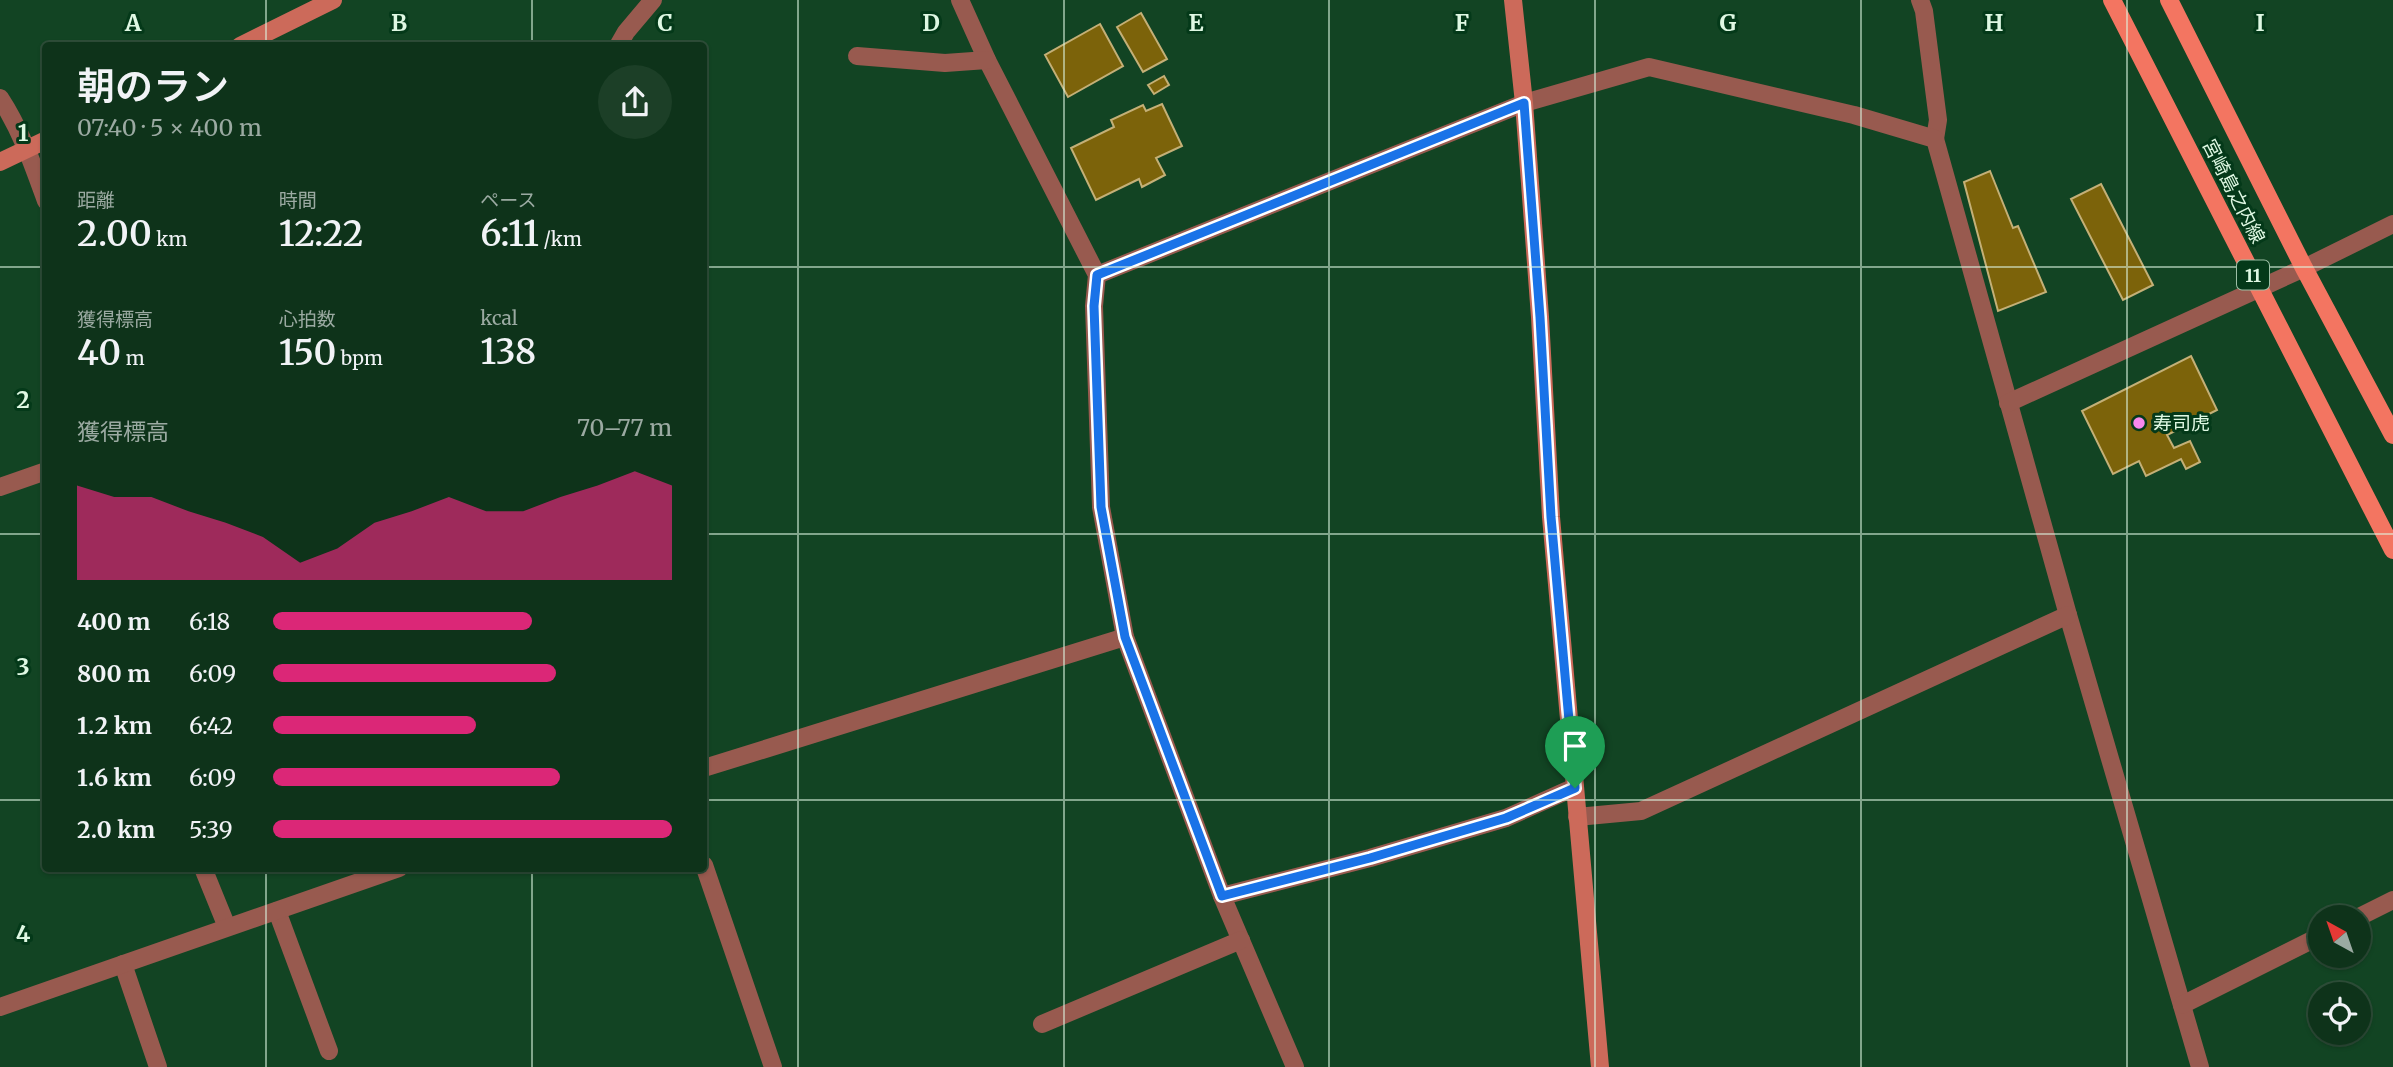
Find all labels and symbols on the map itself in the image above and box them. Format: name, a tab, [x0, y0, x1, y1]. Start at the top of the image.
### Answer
text: A	[124, 8, 142, 37]
text: B	[391, 8, 407, 37]
text: C	[657, 8, 673, 37]
text: D	[922, 8, 940, 37]
text: E	[1188, 8, 1204, 37]
text: F	[1455, 8, 1469, 37]
text: G	[1720, 8, 1737, 37]
text: H	[1985, 8, 2004, 37]
text: I	[2255, 8, 2265, 37]
text: 1	[18, 118, 29, 147]
street label: 宮崎島之内線	[2197, 135, 2271, 247]
road number: 11	[2237, 260, 2269, 290]
text: 2	[16, 385, 30, 414]
place label: 寿司虎	[2153, 411, 2210, 435]
marker: 寿司虎	[2131, 415, 2147, 431]
text: 3	[16, 652, 30, 681]
pin	[1545, 716, 1605, 788]
north arrow	[2308, 905, 2371, 968]
text: 4	[16, 919, 31, 948]

